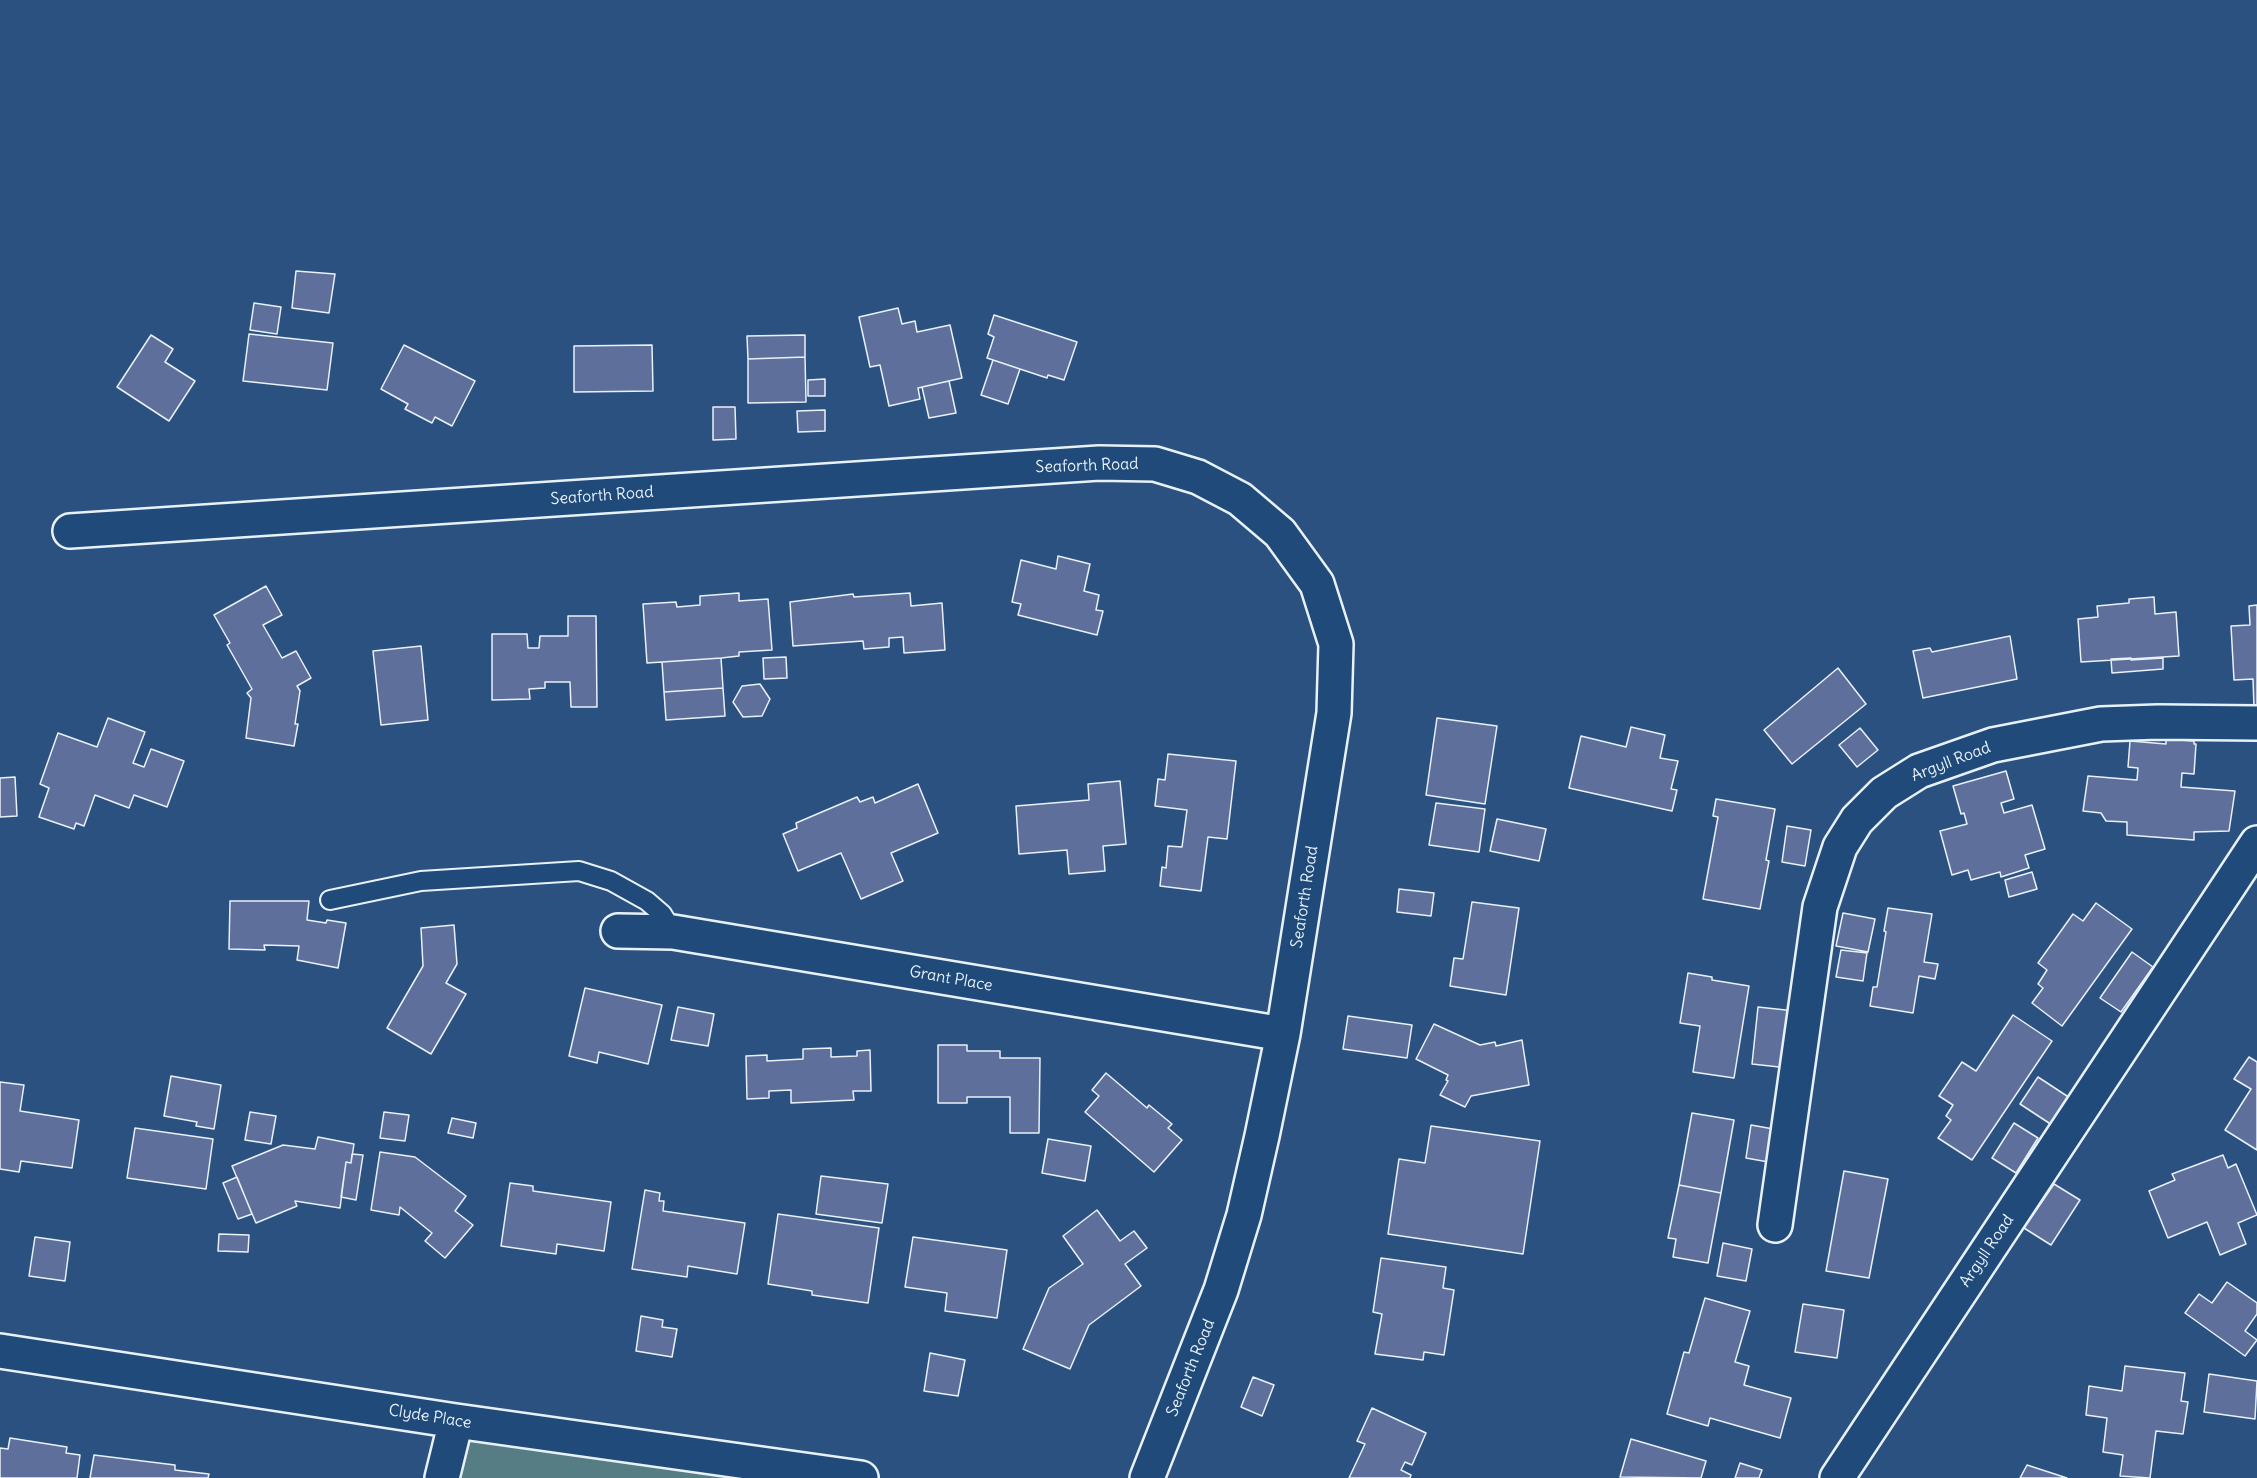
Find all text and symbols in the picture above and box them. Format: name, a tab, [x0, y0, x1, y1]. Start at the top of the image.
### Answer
street label: Seaforth Road	[1035, 455, 1139, 477]
street label: Seaforth Road	[550, 483, 654, 509]
street label: Argyll Road	[1909, 738, 1993, 786]
street label: Seaforth Road	[1287, 845, 1323, 949]
street label: Grant Place	[908, 962, 994, 996]
street label: Argyll Road	[1956, 1211, 2018, 1291]
street label: Seaforth Road	[1163, 1317, 1219, 1419]
street label: Clyde Place	[387, 1401, 473, 1433]

